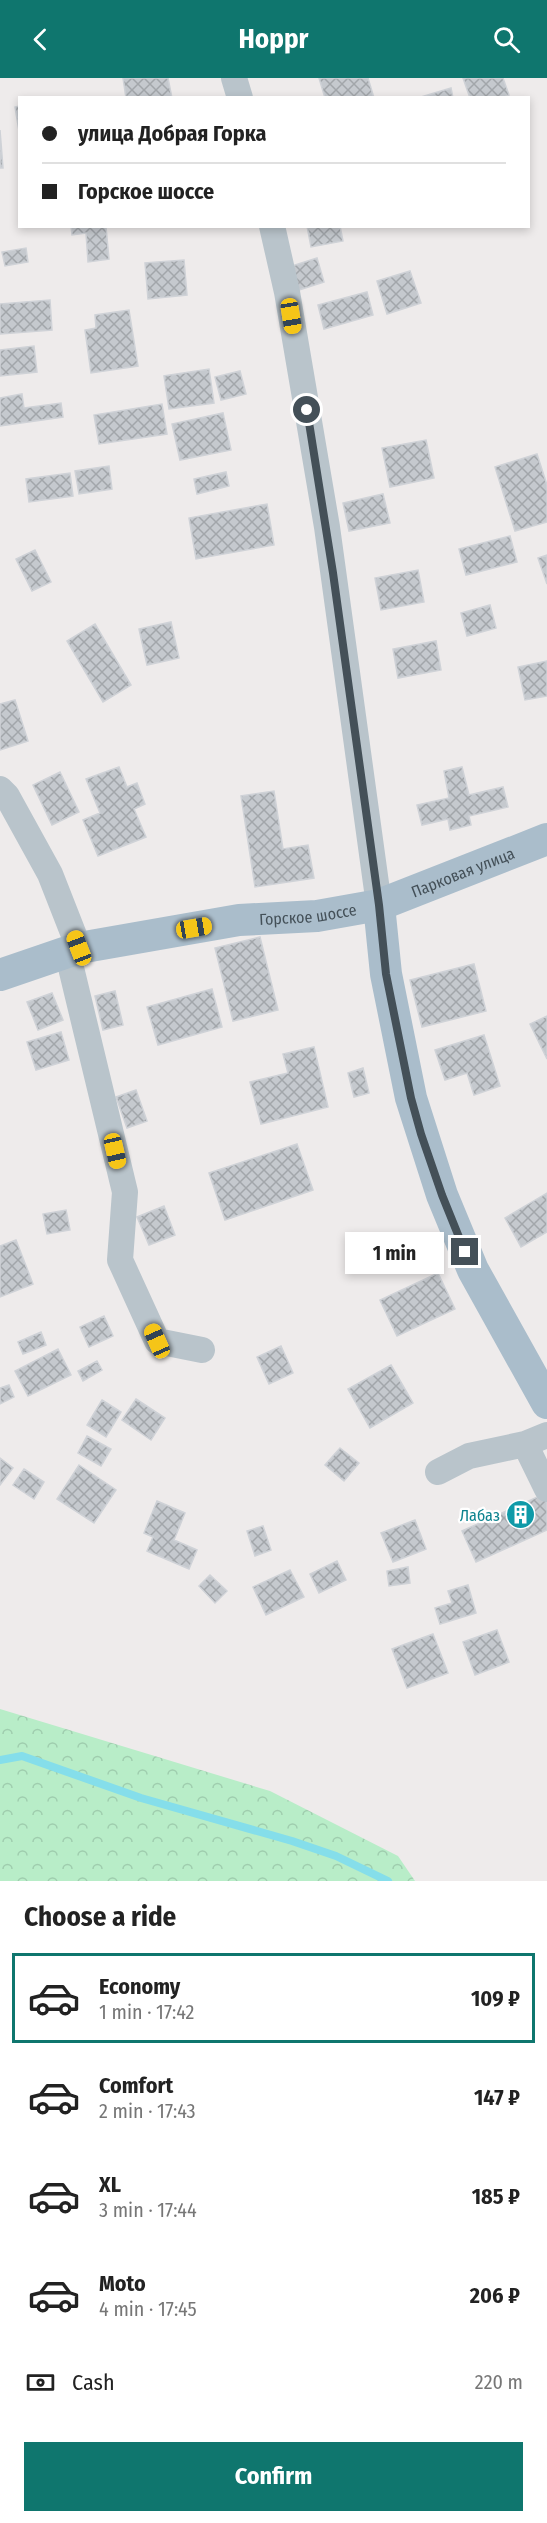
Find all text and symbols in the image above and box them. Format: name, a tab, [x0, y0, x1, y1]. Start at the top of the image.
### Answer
icon: back	[24, 23, 57, 56]
text: Hoppr	[239, 23, 308, 55]
icon: search	[490, 23, 523, 56]
text: улица Добрая Горка	[78, 120, 266, 147]
text: Горское шоссе	[78, 178, 214, 205]
car	[279, 297, 303, 335]
route start	[293, 396, 320, 423]
street label: Парковая улица	[408, 843, 517, 901]
street label: Горское шоссе	[259, 900, 358, 928]
car	[175, 916, 213, 940]
car	[64, 928, 94, 968]
car	[102, 1131, 128, 1171]
callout: 1 min	[345, 1231, 444, 1273]
route end	[451, 1238, 478, 1265]
text: 1 min	[373, 1241, 416, 1265]
car	[141, 1321, 173, 1361]
building icon: Лабаз	[505, 1499, 537, 1531]
place label: Лабаз	[460, 1506, 500, 1525]
text: Choose a ride	[24, 1901, 176, 1933]
icon: car	[27, 1971, 81, 2025]
text: Economy	[99, 1973, 180, 2000]
text: 109 ₽	[471, 1985, 520, 2012]
text: 1 min · 17:42	[99, 2000, 194, 2024]
icon: car	[27, 2070, 81, 2124]
text: Comfort	[99, 2072, 173, 2099]
text: 147 ₽	[474, 2084, 520, 2111]
text: 2 min · 17:43	[99, 2099, 196, 2123]
icon: car	[27, 2169, 81, 2223]
text: XL	[99, 2171, 121, 2198]
text: 185 ₽	[472, 2183, 520, 2210]
text: 3 min · 17:44	[99, 2198, 197, 2222]
icon: car	[27, 2268, 81, 2322]
text: Moto	[99, 2270, 146, 2297]
text: 206 ₽	[470, 2282, 520, 2309]
text: 4 min · 17:45	[99, 2297, 197, 2321]
icon: cash	[24, 2366, 57, 2399]
text: Cash	[72, 2369, 115, 2396]
text: 220 m	[475, 2370, 523, 2394]
button: Confirm	[24, 2442, 523, 2511]

